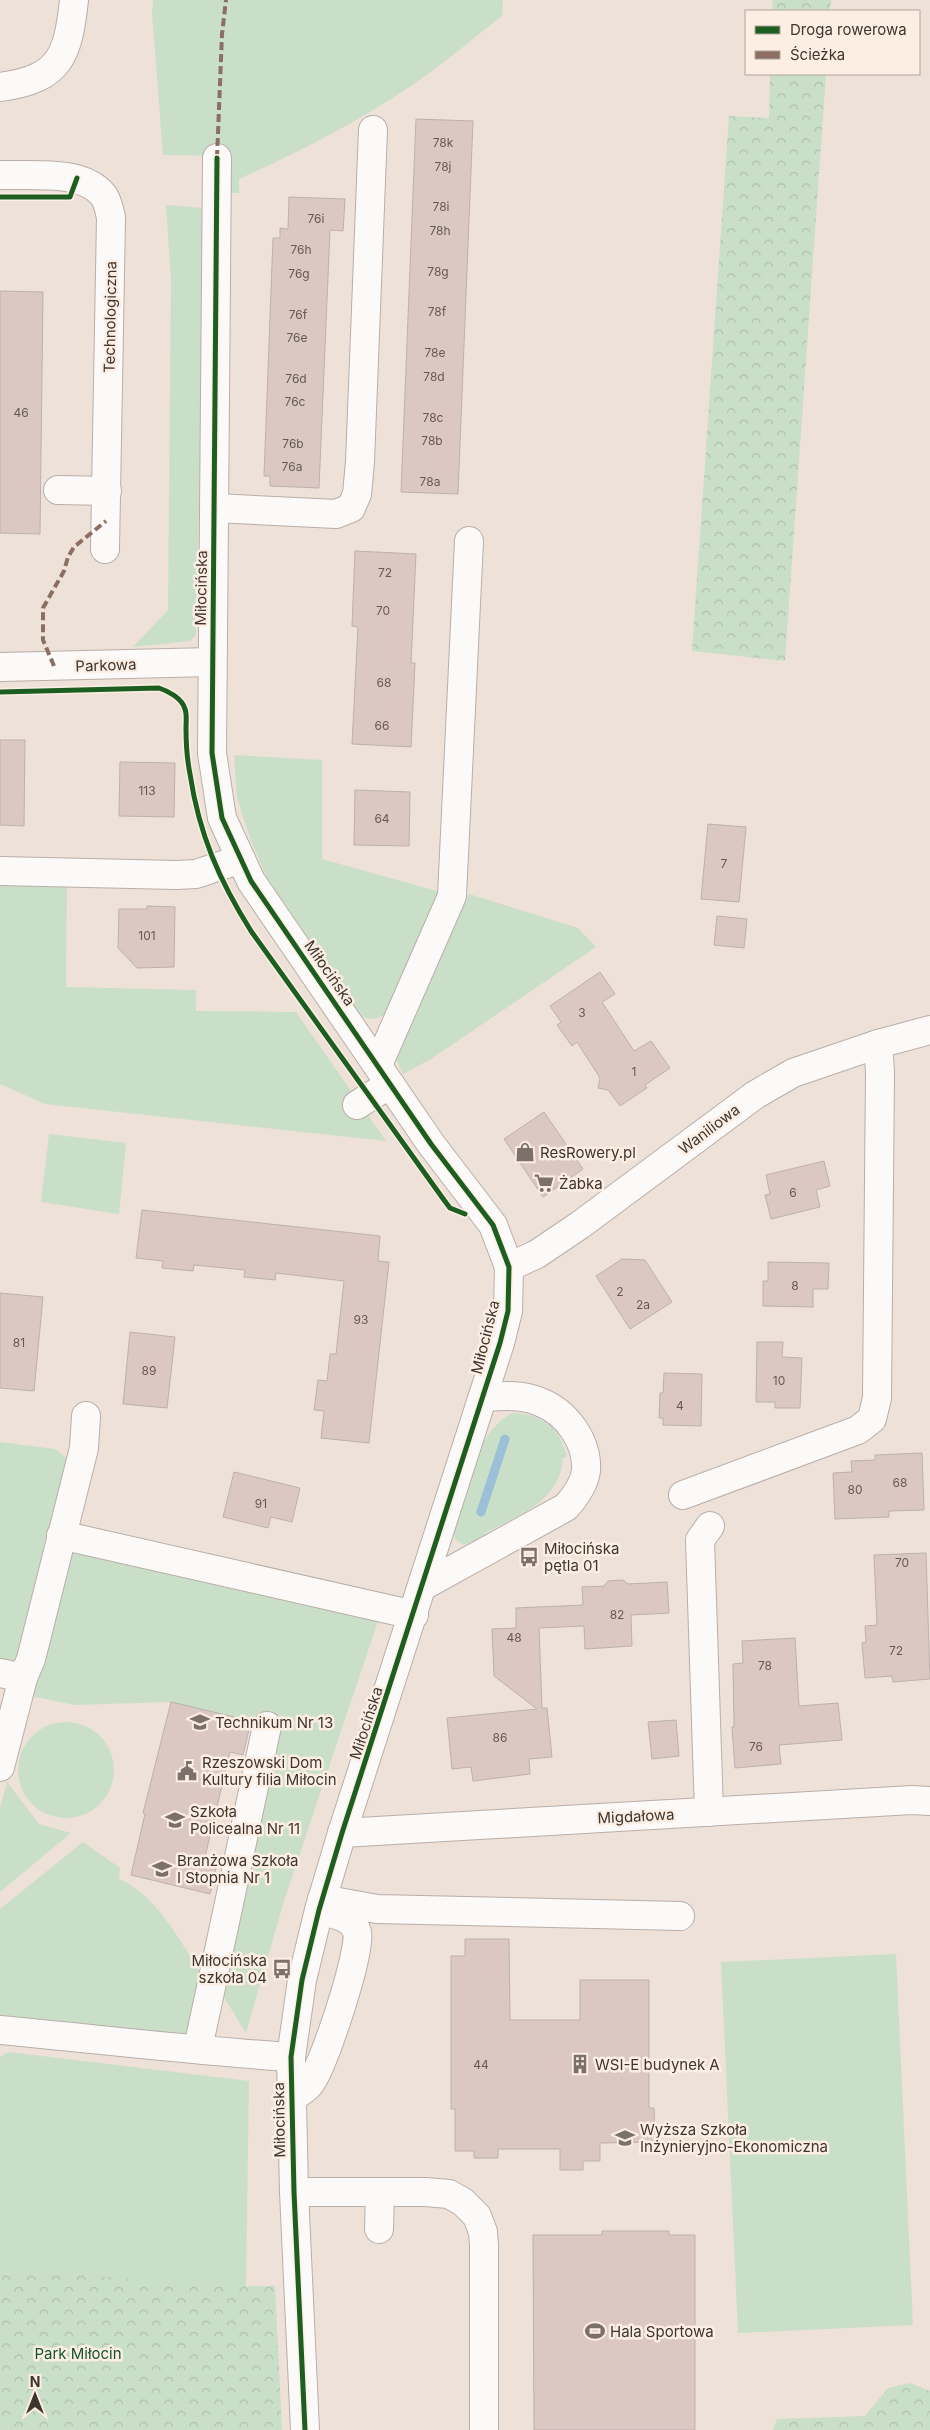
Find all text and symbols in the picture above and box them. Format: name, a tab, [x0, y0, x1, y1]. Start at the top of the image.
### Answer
legend	[745, 10, 920, 75]
text: Droga rowerowa	[790, 20, 907, 39]
text: Ścieżka	[790, 45, 845, 64]
house number: 78k	[433, 135, 454, 150]
house number: 78j	[435, 159, 452, 174]
house number: 78i	[433, 199, 450, 214]
house number: 76i	[308, 211, 325, 226]
house number: 78h	[429, 223, 451, 238]
house number: 76h	[290, 242, 312, 257]
street label: Technologiczna	[100, 261, 120, 373]
house number: 78g	[427, 264, 449, 279]
house number: 76g	[288, 266, 310, 281]
house number: 78f	[428, 304, 447, 319]
house number: 76f	[289, 307, 308, 322]
house number: 76e	[286, 330, 308, 345]
house number: 78e	[424, 345, 446, 360]
house number: 78d	[423, 369, 445, 384]
house number: 76d	[285, 371, 307, 386]
house number: 76c	[285, 394, 306, 409]
house number: 46	[13, 405, 29, 420]
house number: 78c	[423, 410, 444, 425]
house number: 78b	[421, 433, 443, 448]
house number: 76b	[282, 436, 304, 451]
house number: 76a	[282, 459, 302, 474]
house number: 78a	[420, 474, 440, 489]
street label: Miłocińska	[191, 550, 211, 626]
house number: 72	[378, 565, 392, 580]
house number: 70	[376, 603, 390, 618]
street label: Parkowa	[75, 654, 137, 676]
house number: 68	[377, 675, 391, 690]
house number: 66	[375, 718, 389, 733]
house number: 113	[138, 783, 156, 798]
house number: 64	[374, 811, 390, 826]
house number: 7	[721, 856, 728, 871]
house number: 101	[138, 928, 156, 943]
street label: Miłocińska	[301, 937, 359, 1009]
house number: 3	[578, 1005, 586, 1020]
house number: 1	[632, 1064, 636, 1079]
street label: Waniliowa	[675, 1100, 743, 1158]
shop icon: ResRowery.pl	[514, 1141, 536, 1163]
place label: ResRowery.pl	[540, 1143, 636, 1162]
supermarket icon: Żabka	[533, 1172, 555, 1194]
place label: Żabka	[559, 1174, 603, 1193]
house number: 6	[789, 1185, 797, 1200]
house number: 8	[791, 1278, 799, 1293]
house number: 2	[616, 1284, 624, 1299]
house number: 2a	[636, 1297, 650, 1312]
street label: Miłocińska	[467, 1298, 503, 1376]
house number: 93	[354, 1312, 368, 1327]
house number: 81	[13, 1335, 25, 1350]
house number: 89	[142, 1363, 156, 1378]
house number: 10	[773, 1373, 785, 1388]
house number: 4	[676, 1398, 684, 1413]
house number: 68	[893, 1475, 907, 1490]
house number: 80	[848, 1482, 863, 1497]
house number: 91	[255, 1496, 267, 1511]
place label: Miłocińska pętla 01	[544, 1539, 619, 1575]
bus stop icon: Miłocińska pętla 01	[518, 1546, 540, 1568]
house number: 70	[895, 1555, 909, 1570]
house number: 82	[610, 1607, 624, 1622]
house number: 48	[506, 1630, 522, 1645]
house number: 72	[889, 1643, 903, 1658]
house number: 78	[758, 1658, 772, 1673]
street label: Miłocińska	[345, 1684, 387, 1762]
school or university icon: Technikum Nr 13	[189, 1711, 211, 1733]
place label: Technikum Nr 13	[215, 1713, 333, 1732]
house number: 86	[493, 1730, 507, 1745]
house number: 76	[749, 1739, 763, 1754]
place label: Rzeszowski Dom Kultury filia Miłocin	[202, 1753, 337, 1789]
public building icon: Rzeszowski Dom Kultury filia Miłocin	[176, 1760, 198, 1782]
place label: Szkoła Policealna Nr 11	[190, 1802, 300, 1838]
street label: Migdałowa	[597, 1804, 675, 1828]
school or university icon: Szkoła Policealna Nr 11	[164, 1809, 186, 1831]
place label: Branżowa Szkoła I Stopnia Nr 1	[177, 1851, 298, 1887]
school or university icon: Branżowa Szkoła I Stopnia Nr 1	[151, 1858, 173, 1880]
place label: Miłocińska szkoła 04	[192, 1951, 267, 1987]
bus stop icon: Miłocińska szkoła 04	[271, 1958, 293, 1980]
building icon: WSI-E budynek A	[569, 2053, 591, 2075]
place label: WSI-E budynek A	[595, 2055, 720, 2074]
house number: 44	[473, 2057, 489, 2072]
street label: Miłocińska	[269, 2082, 289, 2158]
place label: Wyższa Szkoła Inżynieryjno-Ekonomiczna	[640, 2120, 828, 2156]
school or university icon: Wyższa Szkoła Inżynieryjno-Ekonomiczna	[614, 2127, 636, 2149]
sports icon: Hala Sportowa	[584, 2320, 606, 2342]
place label: Hala Sportowa	[610, 2322, 714, 2341]
park label: Park Miłocin	[34, 2344, 122, 2363]
north arrow	[10, 2370, 60, 2420]
text: N	[30, 2373, 40, 2390]

